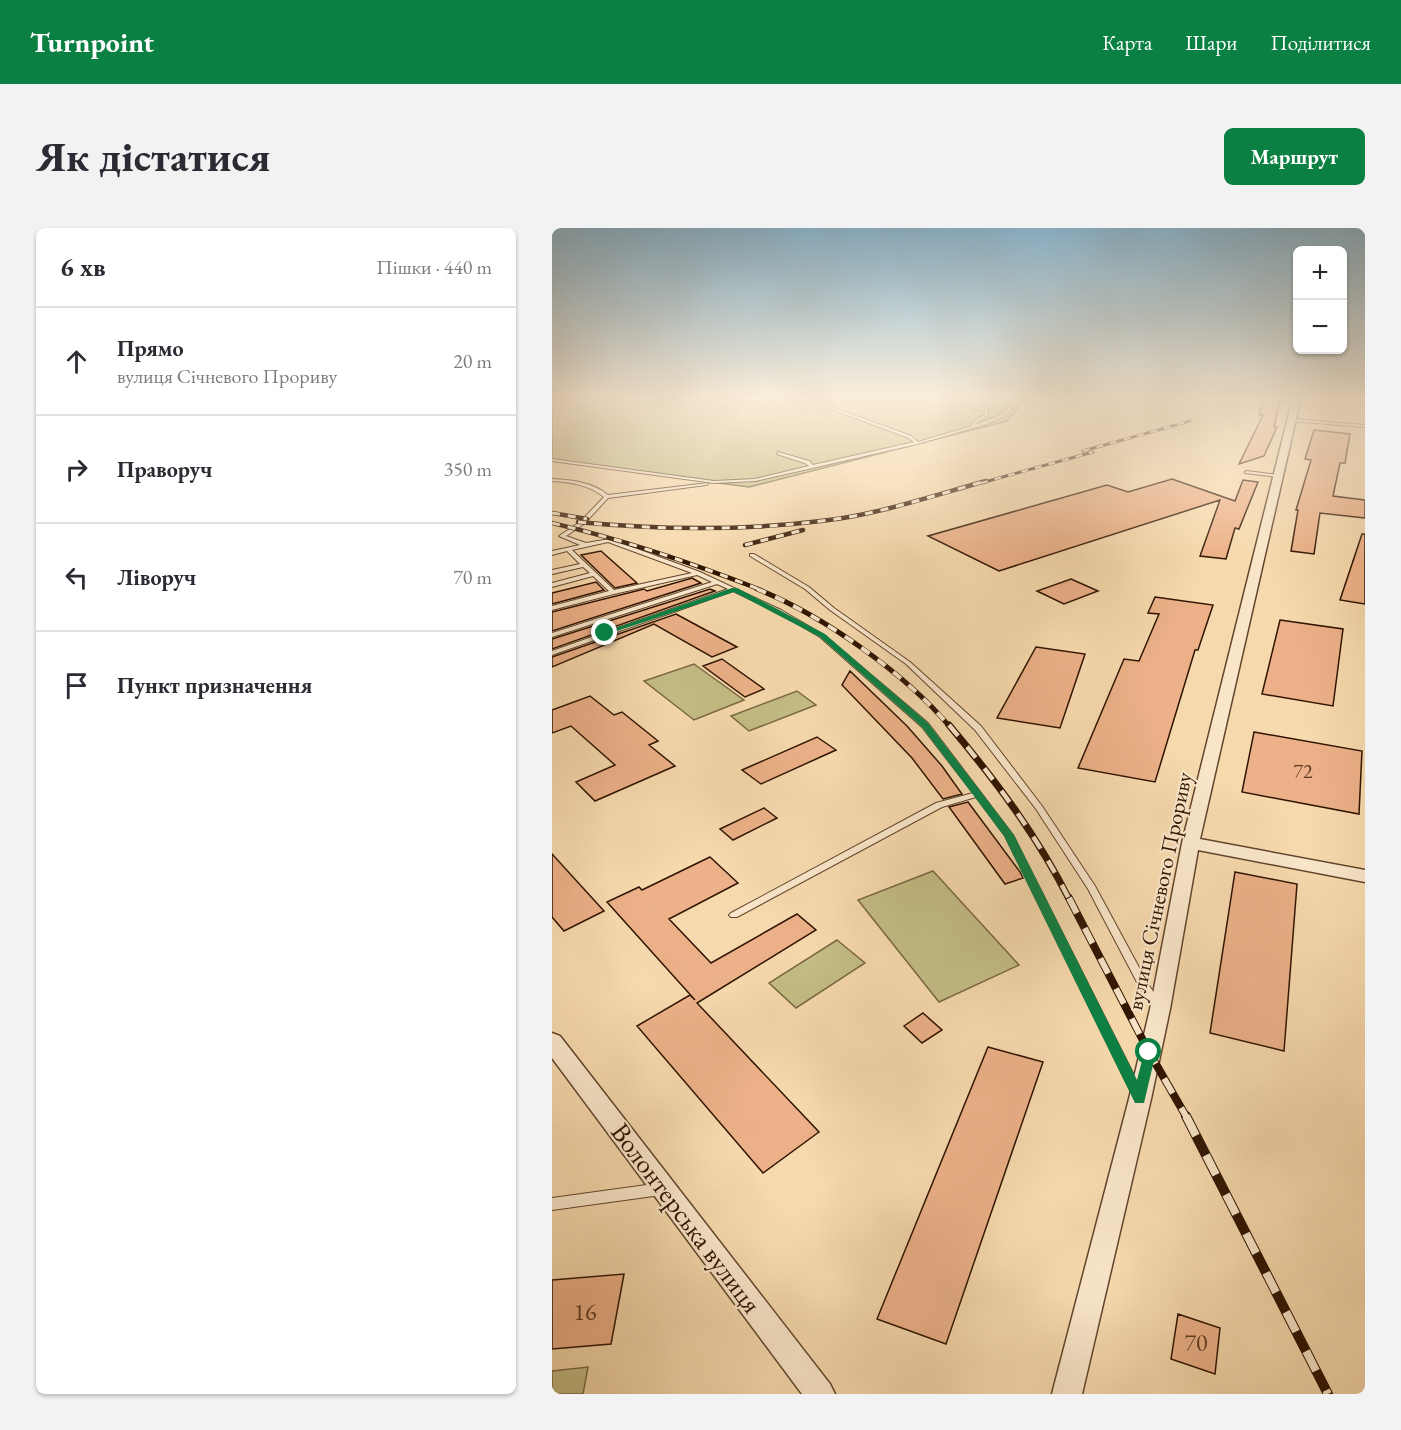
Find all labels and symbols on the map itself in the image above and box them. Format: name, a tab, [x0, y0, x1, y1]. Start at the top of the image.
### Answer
route end	[591, 619, 617, 645]
house number: 72	[1293, 758, 1313, 784]
street label: вулиця Січневого Прориву	[1120, 769, 1199, 1013]
route start	[1135, 1038, 1161, 1064]
street label: Волонтерська вулиця	[603, 1115, 769, 1320]
house number: 16	[573, 1296, 597, 1327]
house number: 70	[1184, 1327, 1208, 1358]

